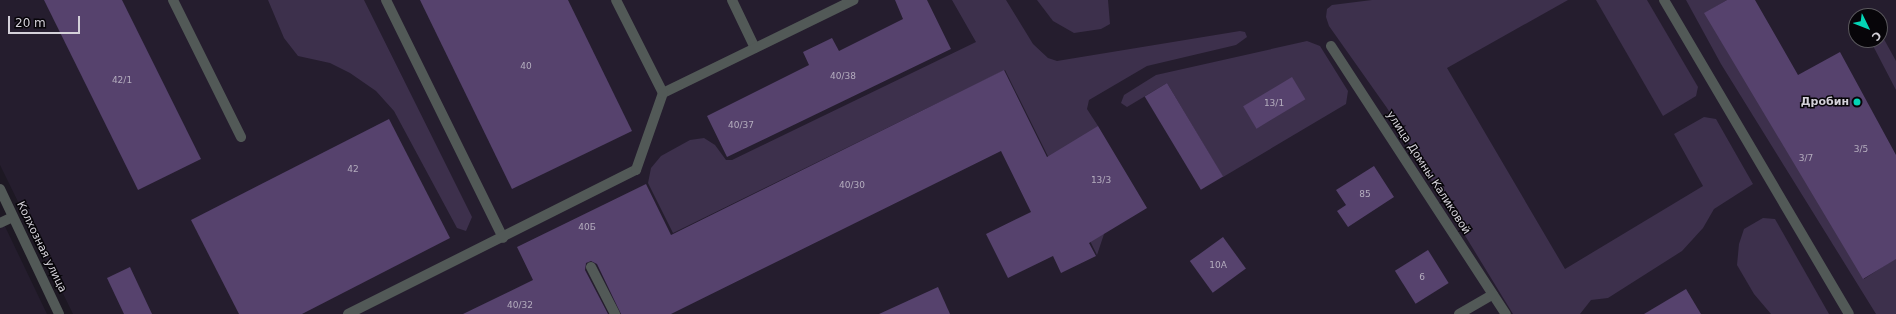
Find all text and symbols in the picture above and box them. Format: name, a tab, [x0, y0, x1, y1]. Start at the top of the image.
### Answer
scale bar	[10, 8, 82, 34]
north arrow	[1848, 8, 1888, 48]
text: 20 m	[15, 16, 46, 30]
text: С	[1869, 28, 1884, 43]
house number: 40	[520, 61, 532, 71]
house number: 40/38	[830, 71, 856, 81]
house number: 42/1	[112, 75, 132, 85]
place label: Дробин	[1801, 95, 1849, 109]
marker: Дробин	[1852, 97, 1862, 107]
house number: 13/1	[1264, 98, 1284, 108]
street label: улица Домны Каликовой	[1383, 109, 1473, 237]
house number: 40/37	[728, 120, 754, 130]
house number: 3/5	[1854, 144, 1868, 154]
house number: 3/7	[1799, 153, 1813, 163]
house number: 42	[347, 164, 359, 174]
house number: 13/3	[1091, 175, 1111, 185]
house number: 40/30	[839, 180, 865, 190]
house number: 85	[1359, 189, 1371, 199]
street label: Колхозная улица	[13, 199, 69, 295]
house number: 40Б	[578, 222, 596, 232]
house number: 10А	[1209, 260, 1227, 270]
house number: 6	[1419, 272, 1425, 282]
house number: 40/32	[507, 300, 533, 310]

